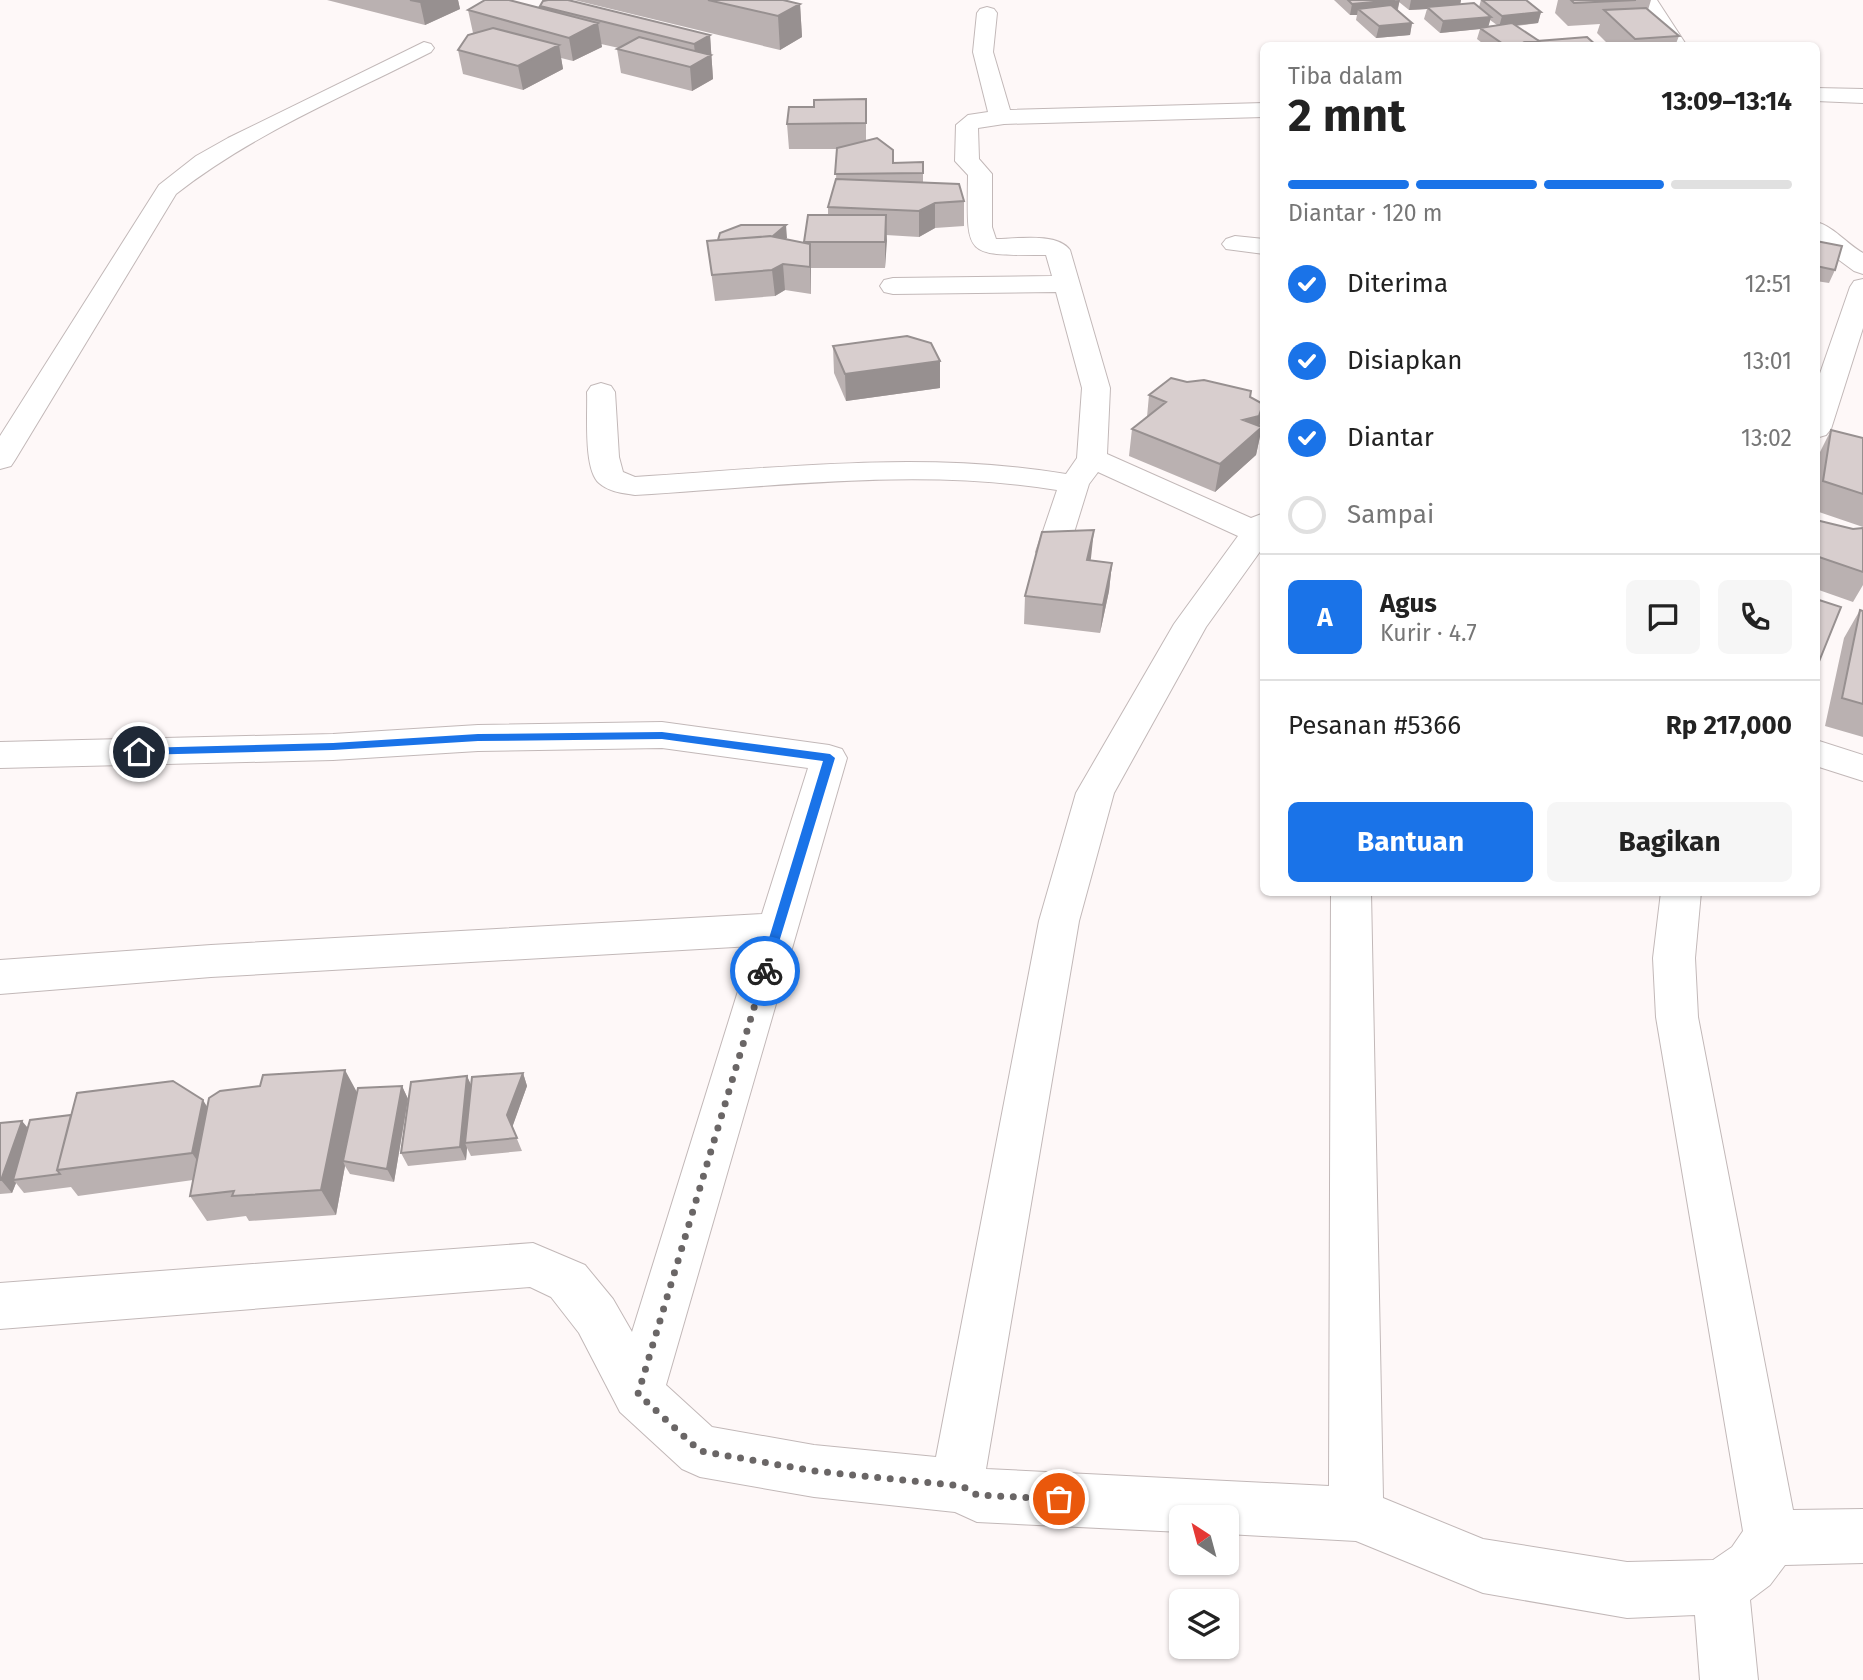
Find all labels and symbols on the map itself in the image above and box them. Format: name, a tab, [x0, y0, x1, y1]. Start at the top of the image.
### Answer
pin	[109, 722, 169, 782]
courier	[730, 936, 800, 1006]
pin	[1029, 1469, 1089, 1529]
north arrow	[1169, 1505, 1239, 1575]

